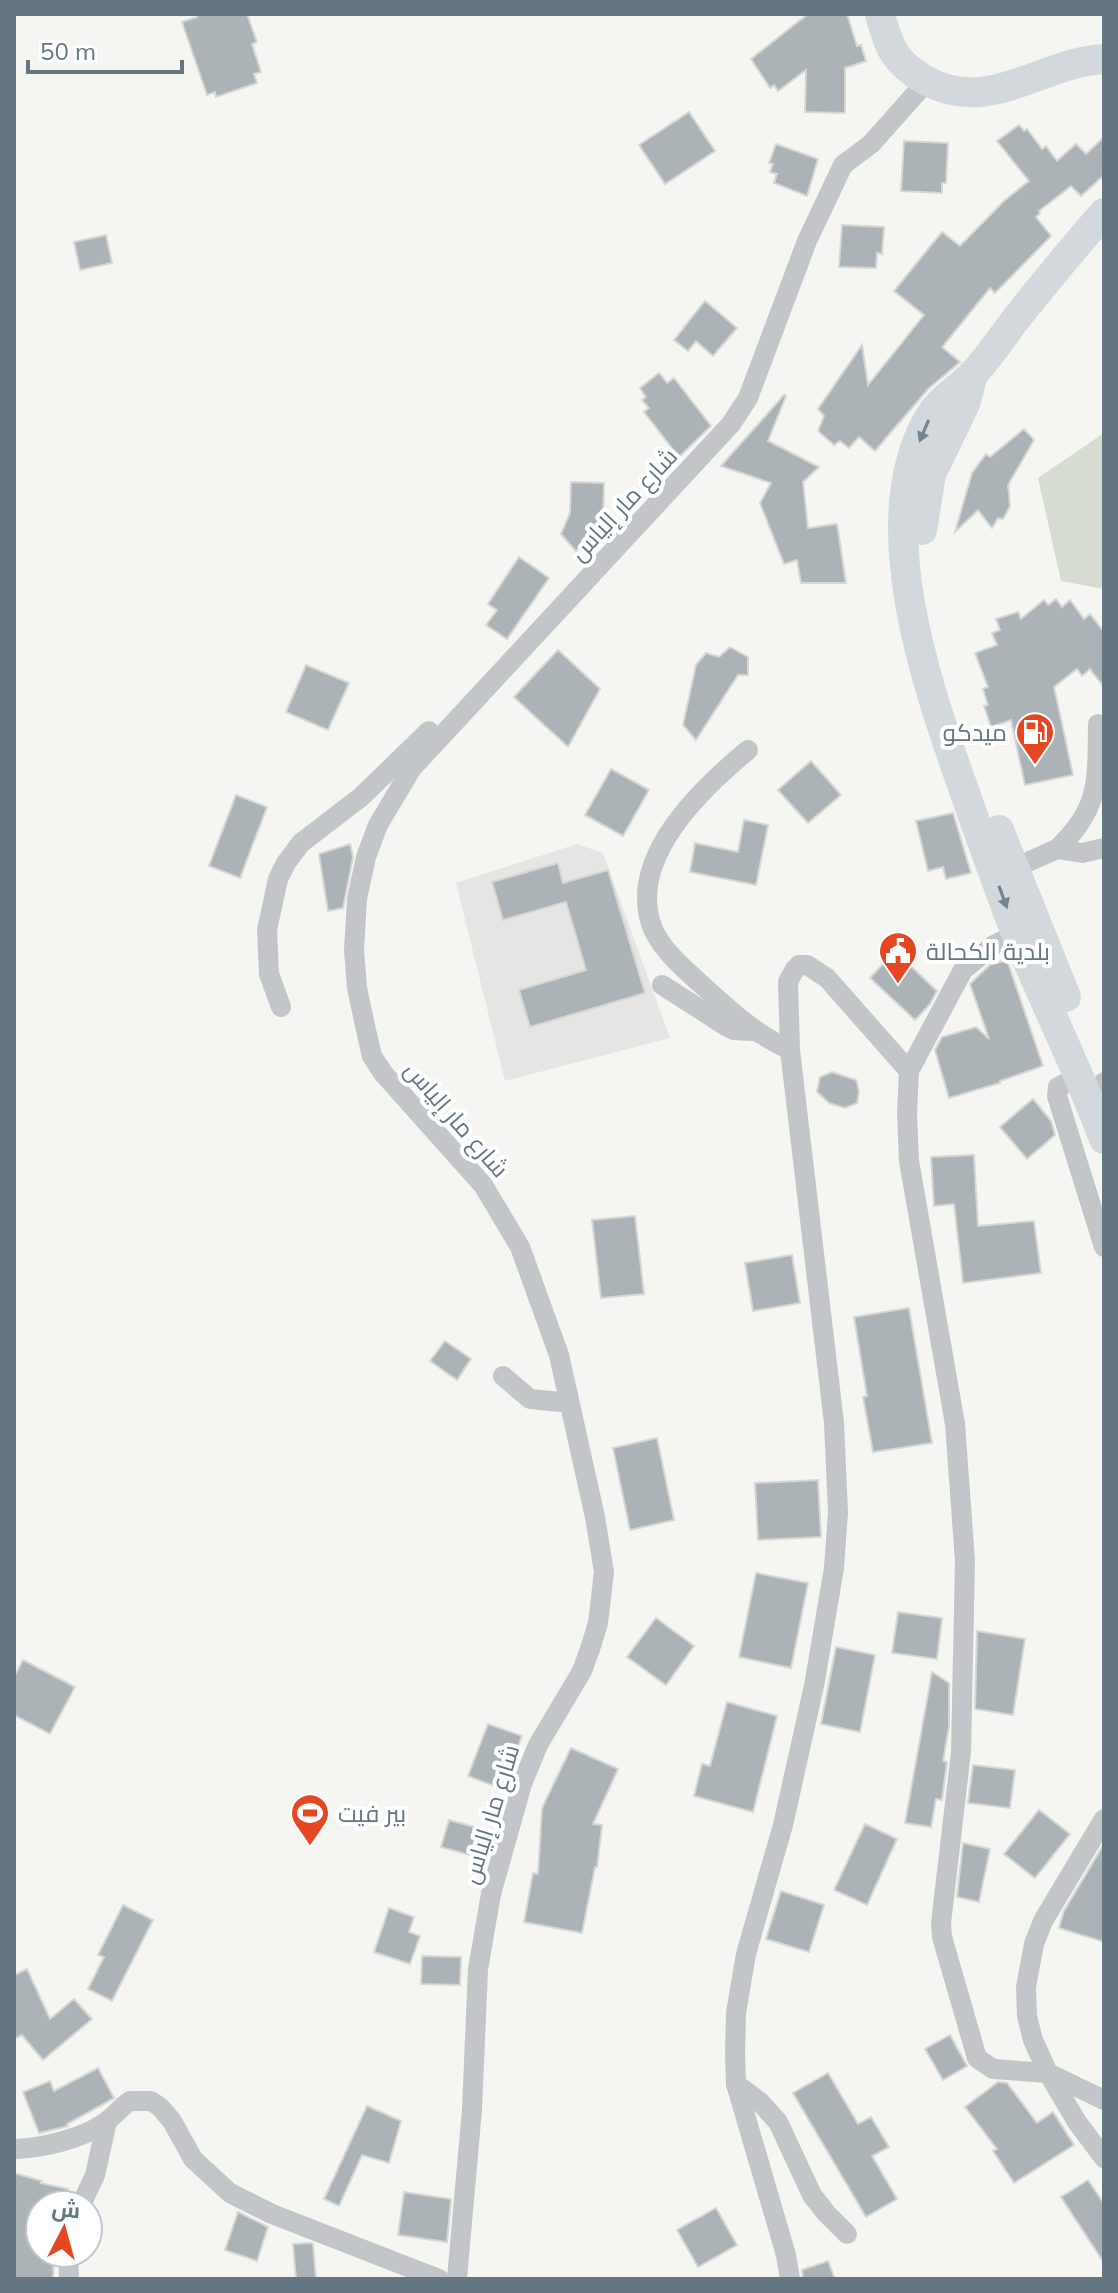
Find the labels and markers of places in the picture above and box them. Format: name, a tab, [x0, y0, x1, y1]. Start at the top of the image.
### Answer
fuel station icon: ميدكو	[1014, 711, 1056, 766]
place label: ميدكو	[943, 717, 1007, 747]
public building icon: بلدية الكحالة	[877, 930, 919, 985]
place label: بلدية الكحالة	[926, 936, 1050, 966]
sports icon: بير فيت	[289, 1792, 331, 1847]
place label: بير فيت	[338, 1798, 406, 1828]

